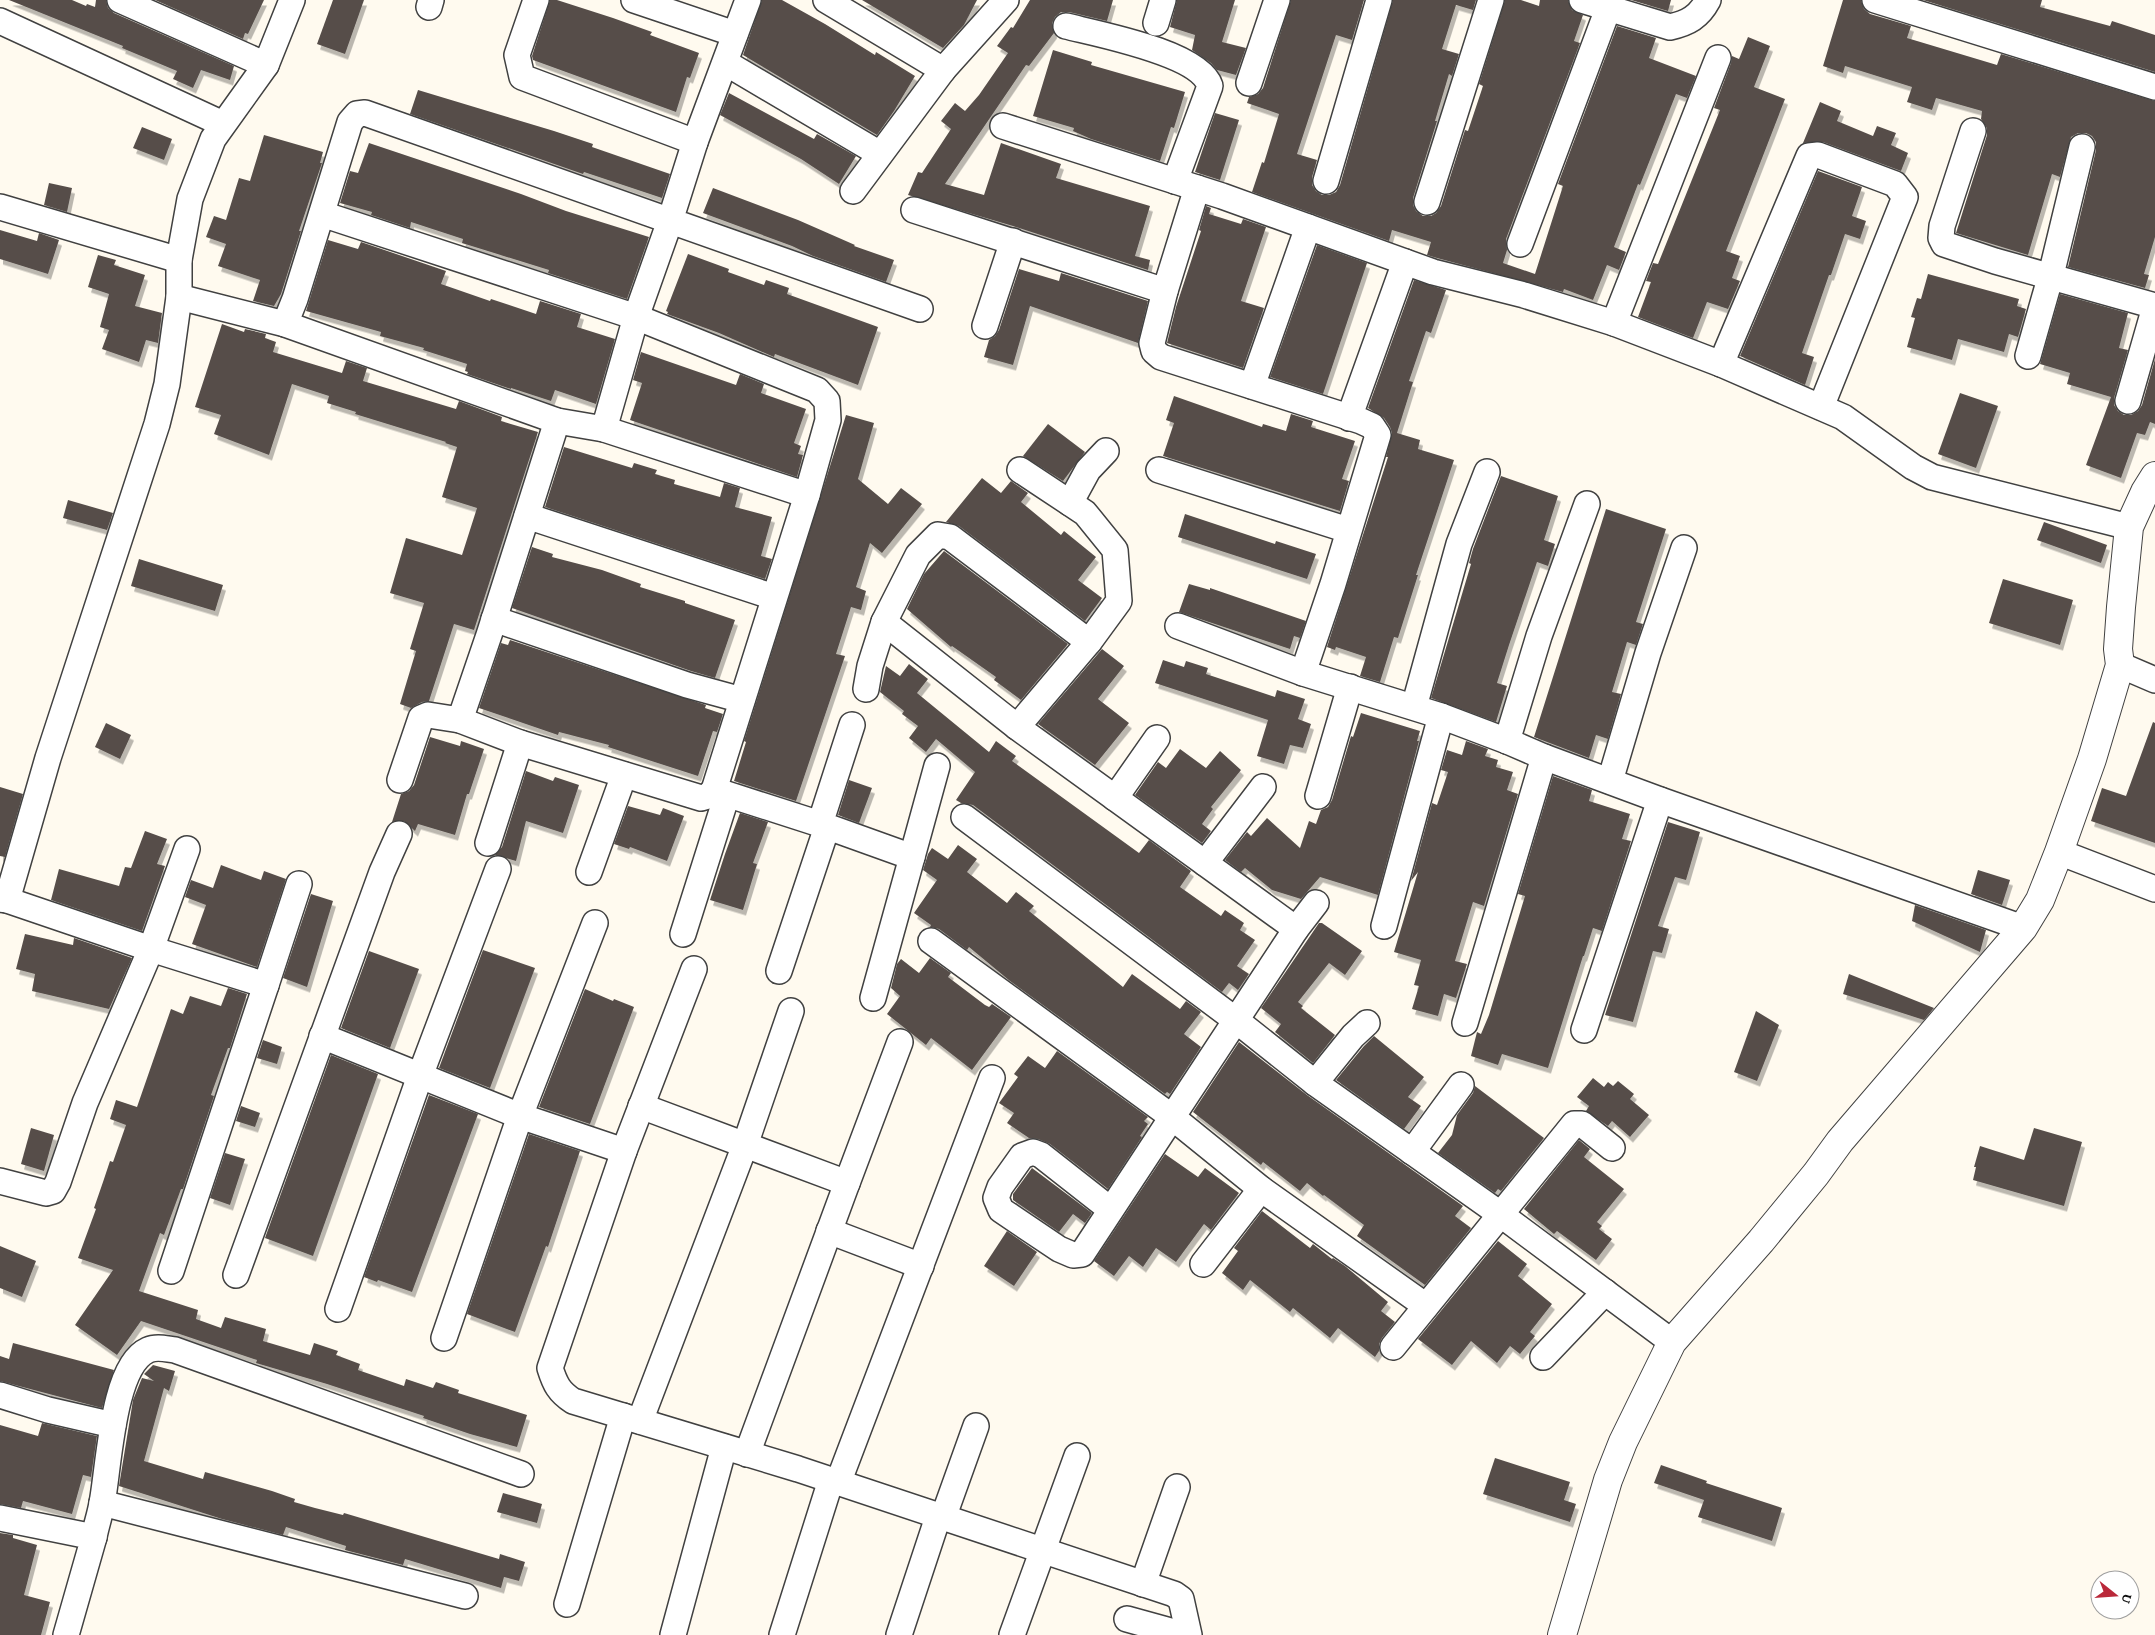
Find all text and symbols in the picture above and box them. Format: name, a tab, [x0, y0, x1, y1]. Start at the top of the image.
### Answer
north arrow	[2090, 1570, 2140, 1620]
text: U	[2118, 1592, 2136, 1606]

